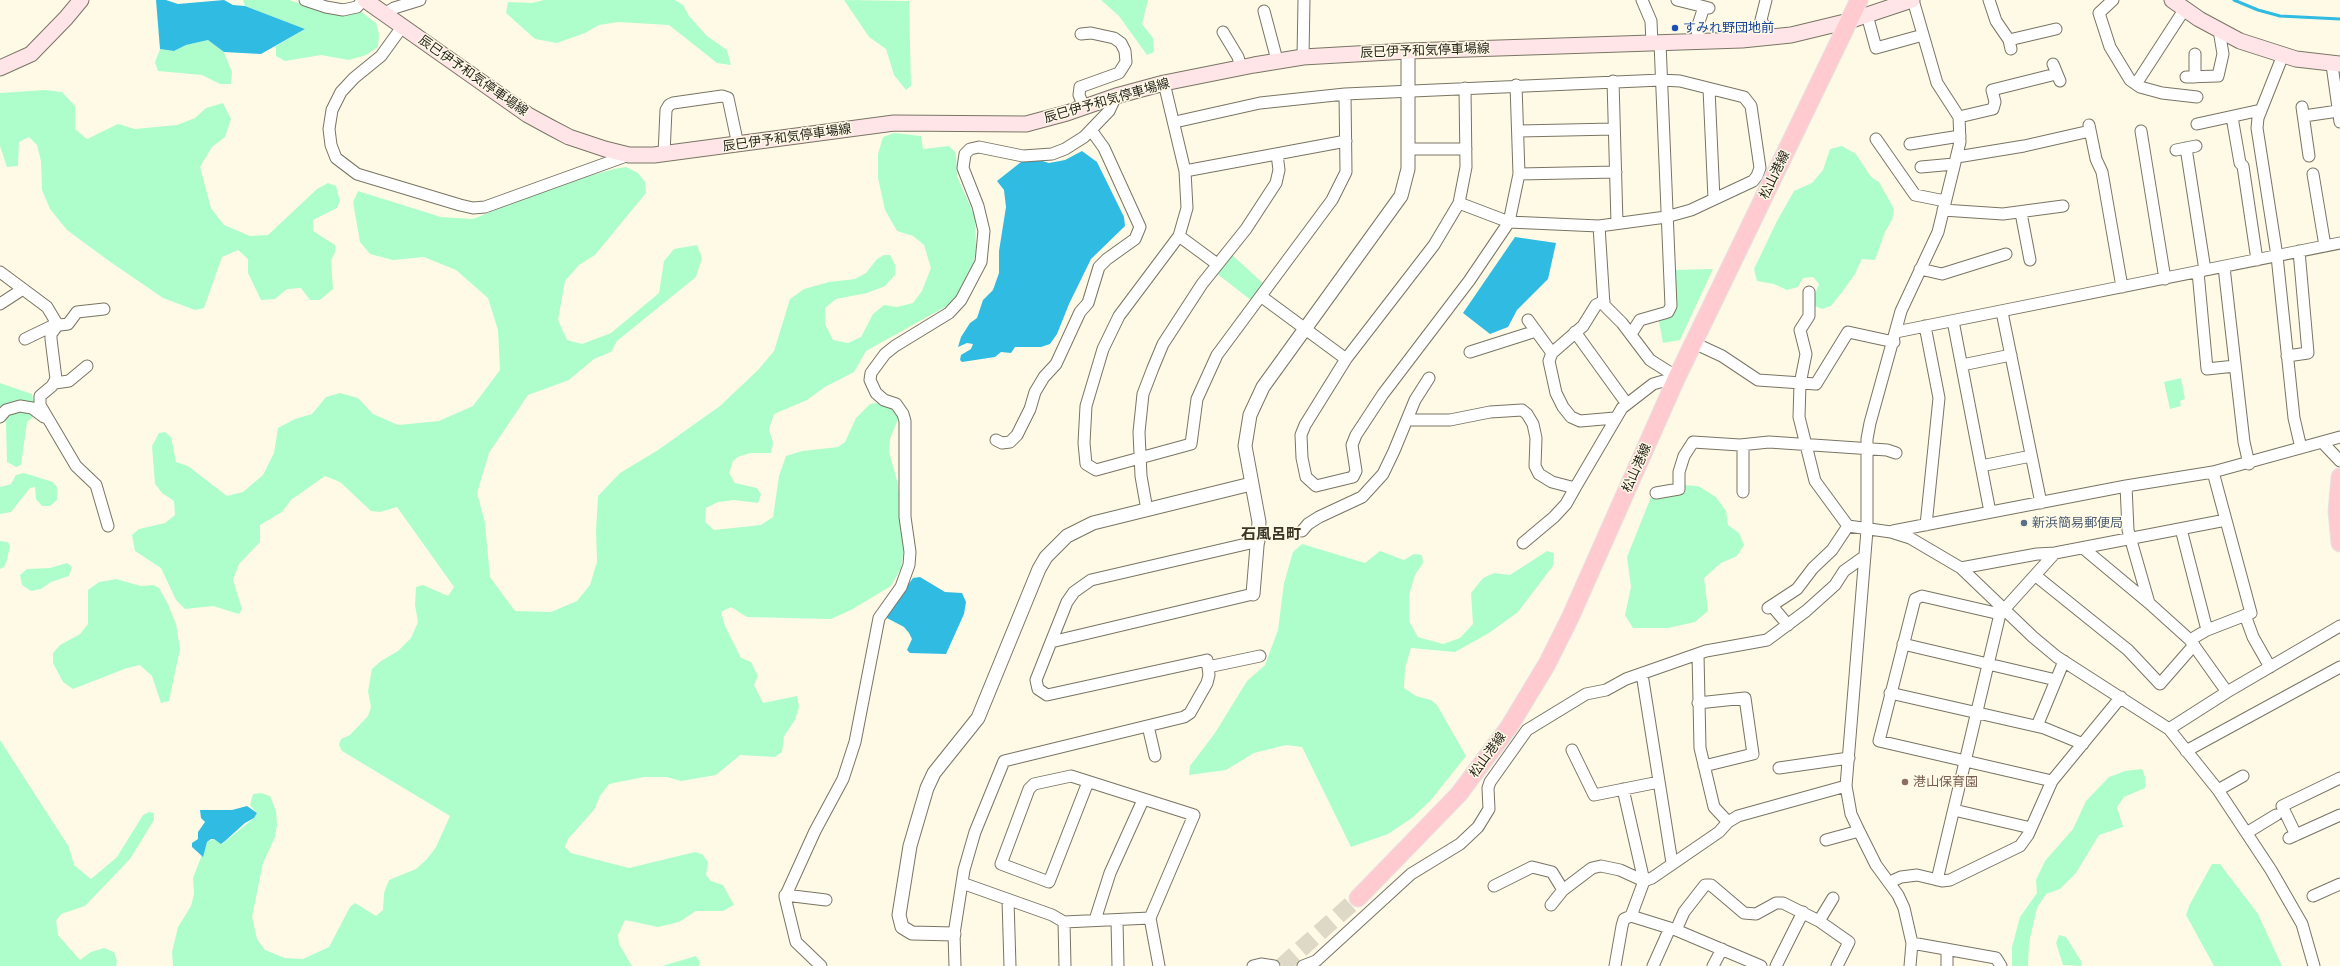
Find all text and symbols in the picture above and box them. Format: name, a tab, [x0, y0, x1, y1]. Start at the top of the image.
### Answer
place label: すみれ野団地前	[1683, 20, 1774, 36]
marker: すみれ野団地前	[1670, 23, 1680, 33]
street label: 辰巳伊予和気停車場線	[415, 32, 531, 120]
street label: 辰巳伊予和気停車場線	[1360, 41, 1490, 61]
street label: 辰巳伊予和気停車場線	[1042, 76, 1172, 126]
street label: 辰巳伊予和気停車場線	[722, 121, 852, 155]
street label: 松山港線	[1757, 148, 1793, 202]
street label: 松山港線	[1619, 441, 1655, 495]
place label: 新浜簡易郵便局	[2032, 515, 2123, 531]
marker: 新浜簡易郵便局	[2019, 518, 2029, 528]
district label: 石風呂町	[1241, 526, 1301, 544]
street label: 松山港線	[1466, 729, 1510, 781]
place label: 港山保育園	[1913, 774, 1978, 790]
marker: 港山保育園	[1900, 777, 1910, 787]

